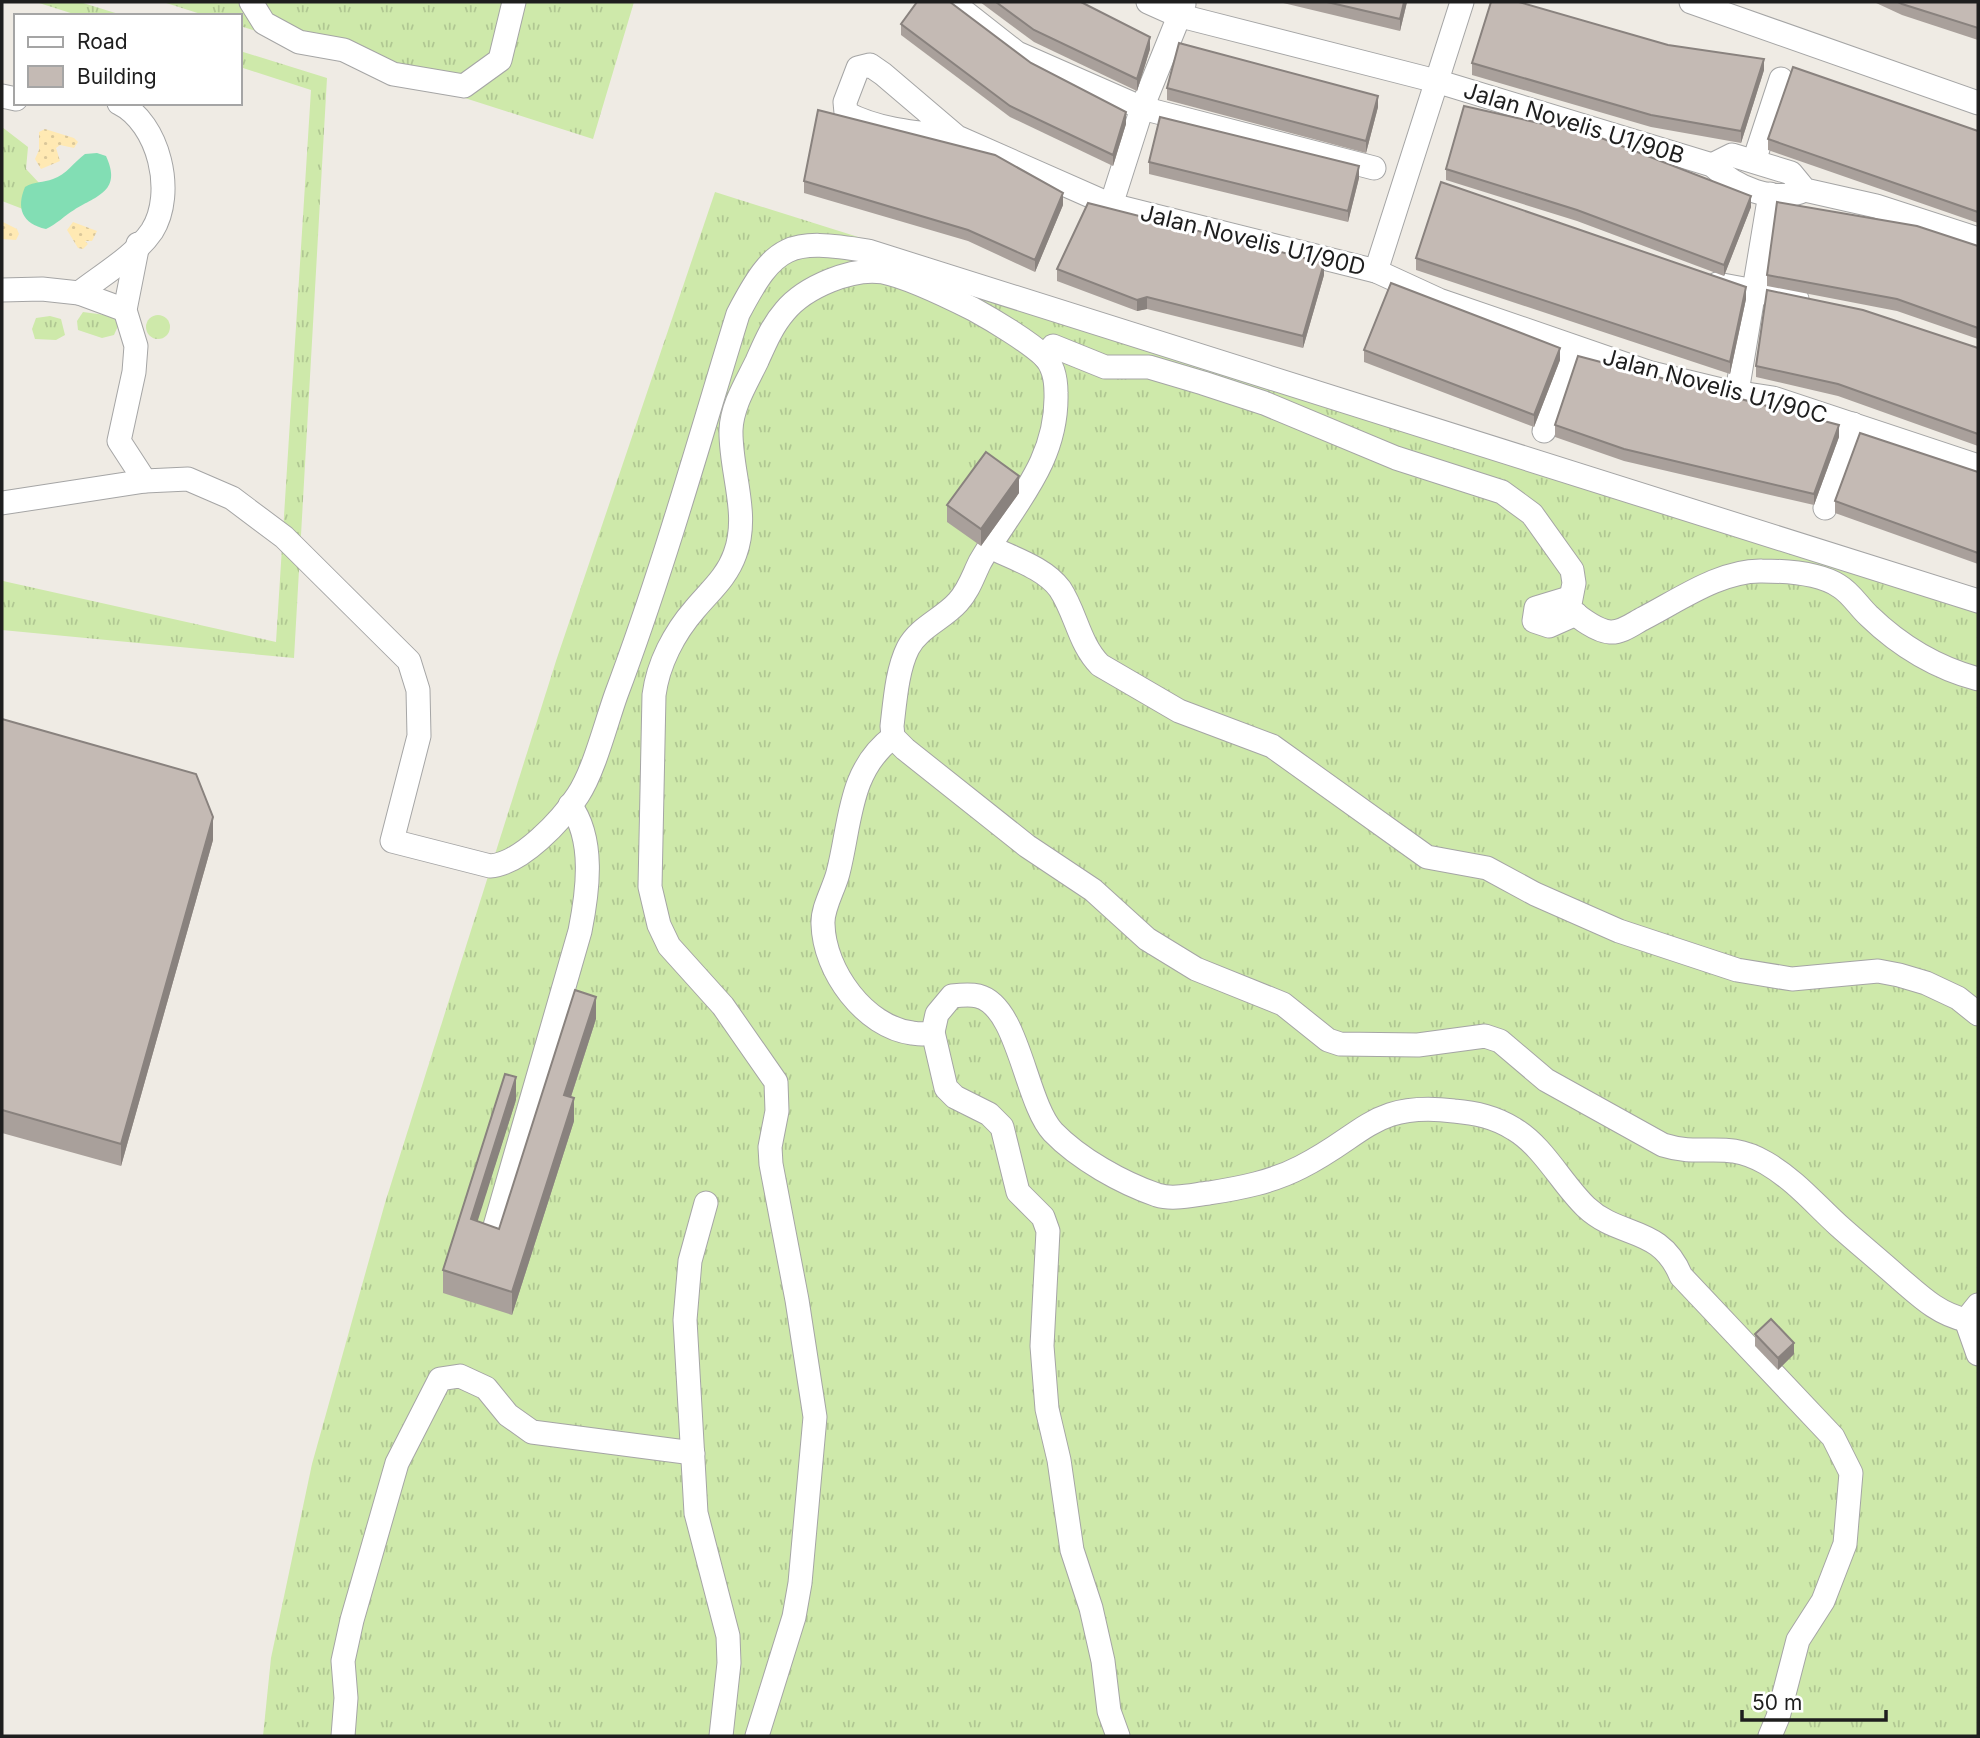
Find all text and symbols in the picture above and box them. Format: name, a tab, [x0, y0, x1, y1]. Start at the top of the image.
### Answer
legend	[14, 14, 242, 105]
text: Road	[77, 29, 128, 54]
text: Building	[77, 64, 157, 89]
street label: Jalan Novelis U1/90B	[1460, 76, 1688, 170]
street label: Jalan Novelis U1/90D	[1138, 198, 1368, 282]
street label: Jalan Novelis U1/90C	[1600, 343, 1830, 429]
scale bar	[1742, 1678, 1885, 1722]
text: 50 m	[1752, 1690, 1802, 1715]

